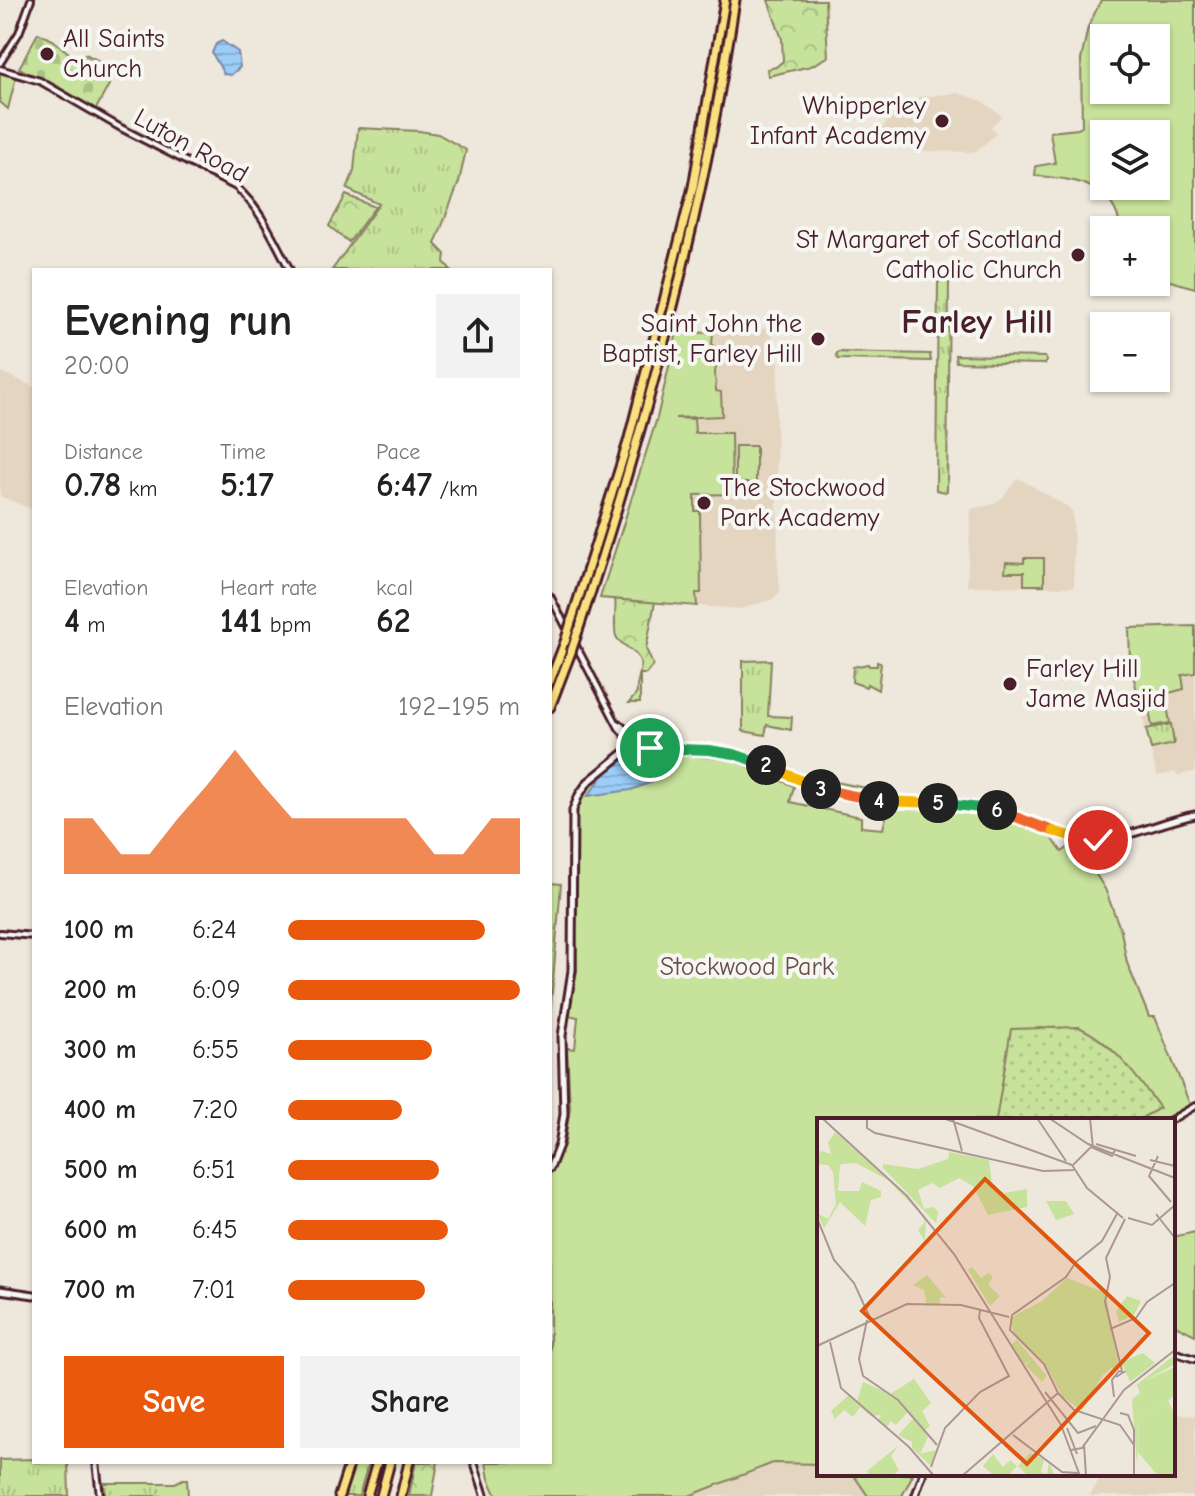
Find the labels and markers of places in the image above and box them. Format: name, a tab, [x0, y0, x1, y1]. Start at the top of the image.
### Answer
place label: All Saints Church	[63, 24, 164, 84]
marker: All Saints Church	[38, 45, 56, 63]
place label: Whipperley Infant Academy	[750, 91, 926, 151]
marker: Whipperley Infant Academy	[933, 112, 951, 130]
place label: St Margaret of Scotland Catholic Church	[796, 225, 1062, 285]
marker: St Margaret of Scotland Catholic Church	[1069, 246, 1087, 264]
place label: Saint John the Baptist, Farley Hill	[602, 309, 802, 369]
marker: Saint John the Baptist, Farley Hill	[809, 330, 827, 348]
place label: The Stockwood Park Academy	[720, 473, 886, 533]
marker: The Stockwood Park Academy	[695, 494, 713, 512]
place label: Farley Hill Jame Masjid	[1026, 654, 1166, 714]
marker: Farley Hill Jame Masjid	[1001, 675, 1019, 693]
pin	[616, 714, 684, 782]
pin: 2	[746, 745, 786, 785]
pin: 3	[801, 769, 841, 809]
pin: 4	[859, 781, 899, 821]
pin: 5	[918, 783, 958, 823]
pin: 6	[977, 790, 1017, 830]
pin	[1064, 806, 1132, 874]

